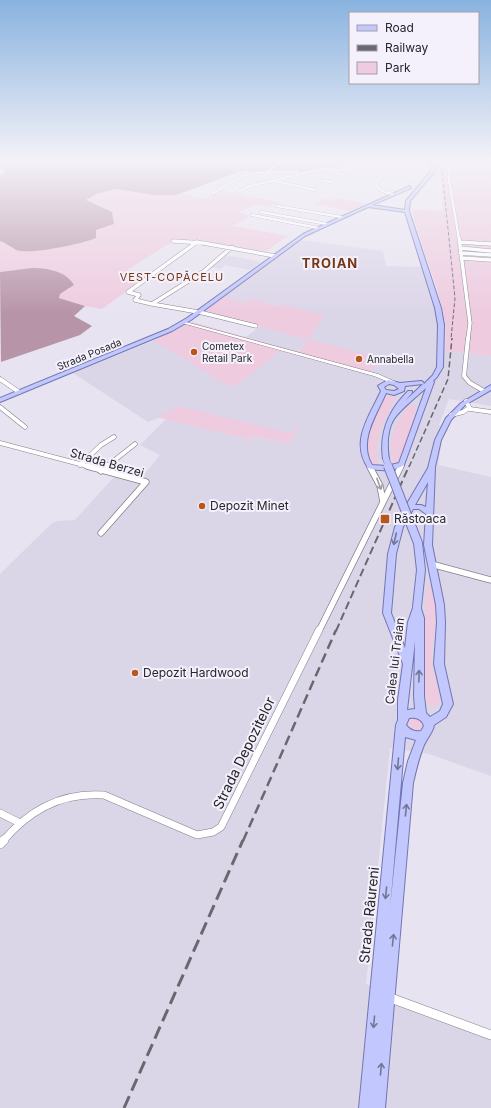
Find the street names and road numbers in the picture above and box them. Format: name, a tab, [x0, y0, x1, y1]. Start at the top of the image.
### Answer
street label: Strada Posada	[55, 336, 123, 372]
street label: Strada Berzei	[69, 445, 146, 480]
street label: Calea lui Traian	[382, 617, 407, 705]
street label: Strada Depozitelor	[209, 694, 278, 812]
street label: Strada Râureni	[355, 866, 382, 964]

